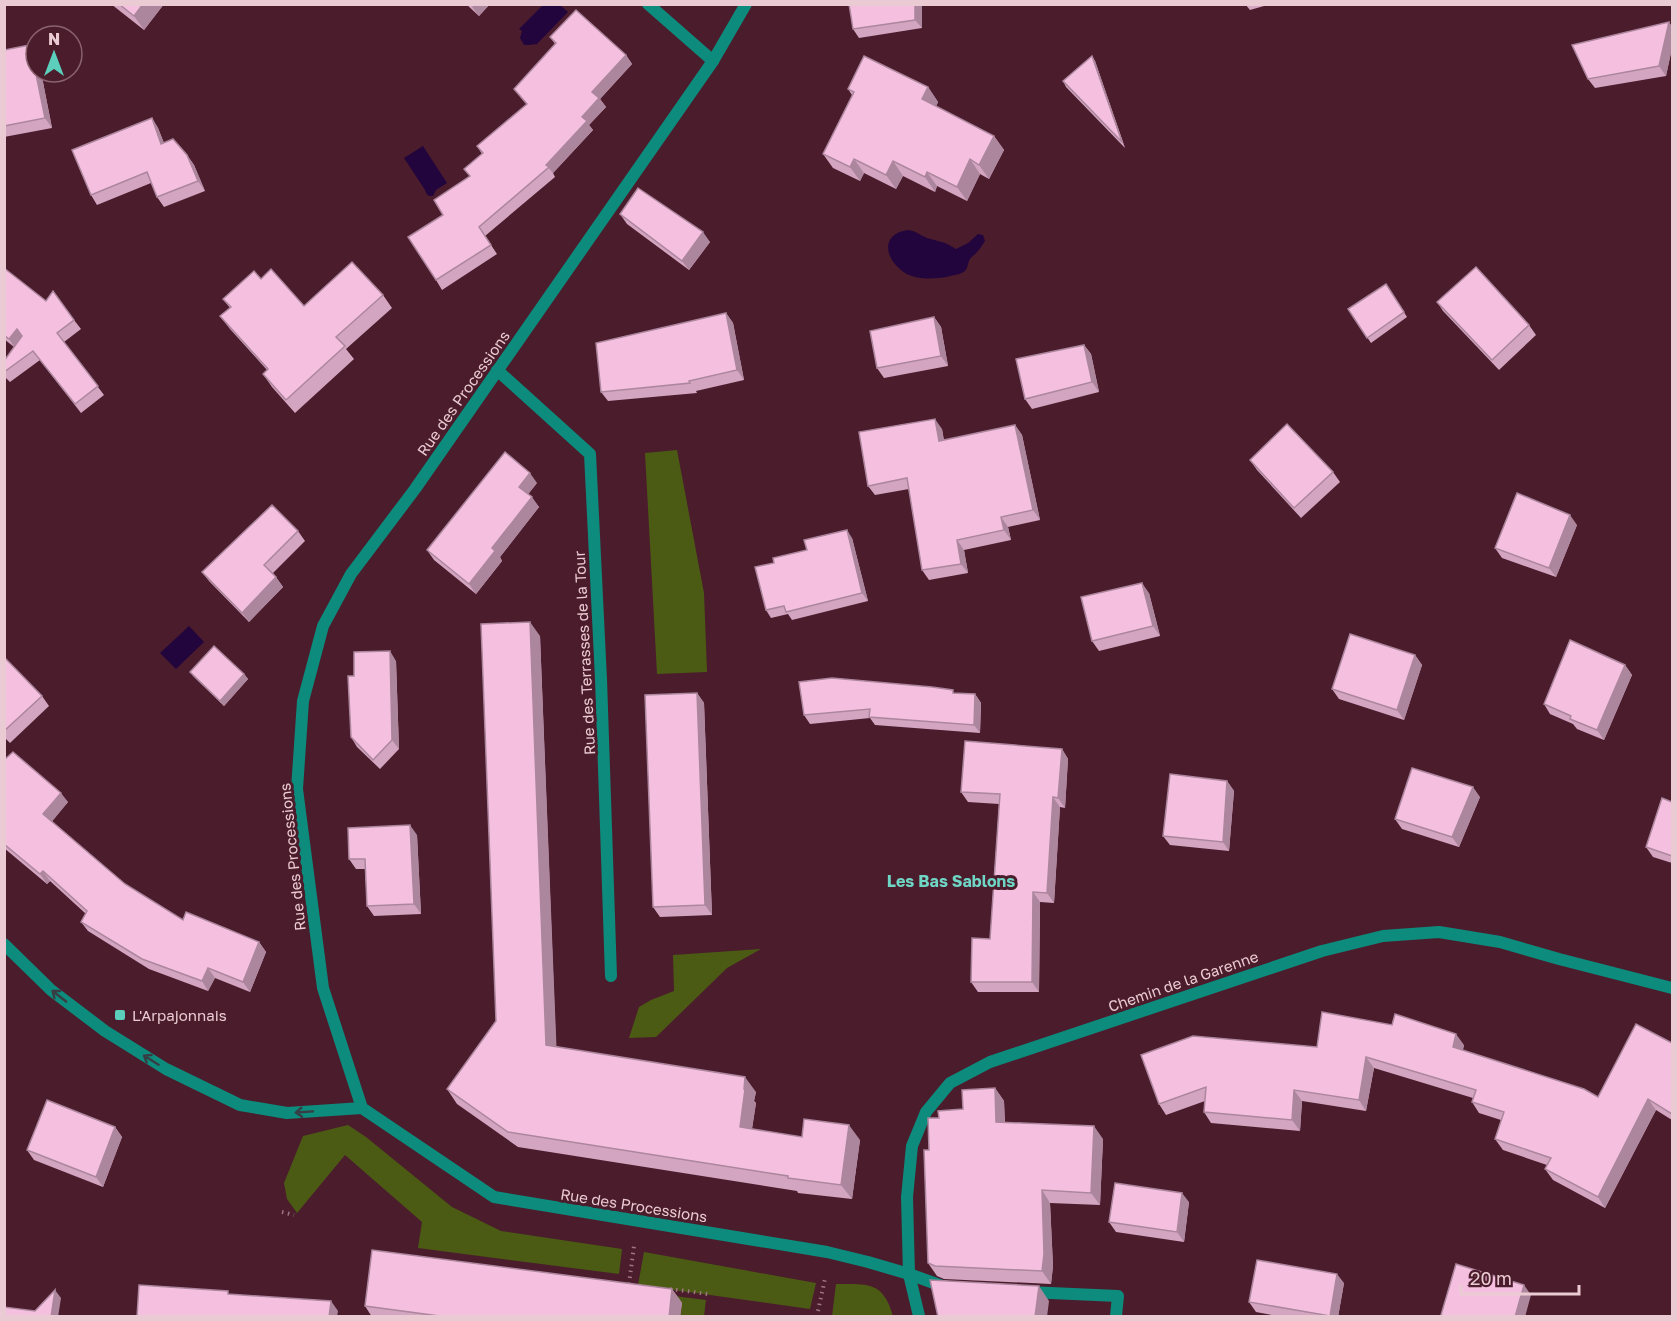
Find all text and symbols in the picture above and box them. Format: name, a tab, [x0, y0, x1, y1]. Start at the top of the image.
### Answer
north arrow	[24, 24, 84, 84]
text: N	[48, 29, 60, 49]
street label: Rue des Processions	[413, 327, 513, 459]
street label: Rue des Terrasses de la Tour	[570, 550, 598, 756]
street label: Rue des Processions	[275, 782, 309, 932]
district label: Les Bas Sablons	[887, 871, 1015, 891]
street label: Chemin de la Garenne	[1106, 947, 1261, 1015]
one-way arrow	[51, 989, 67, 1002]
place label: L'Arpajonnais	[132, 1006, 227, 1024]
marker: L'Arpajonnais	[113, 1008, 127, 1022]
one-way arrow	[143, 1053, 160, 1065]
one-way arrow	[295, 1107, 314, 1118]
street label: Rue des Processions	[559, 1184, 709, 1226]
scale bar	[1461, 1258, 1580, 1296]
text: 20 m	[1470, 1267, 1512, 1289]

